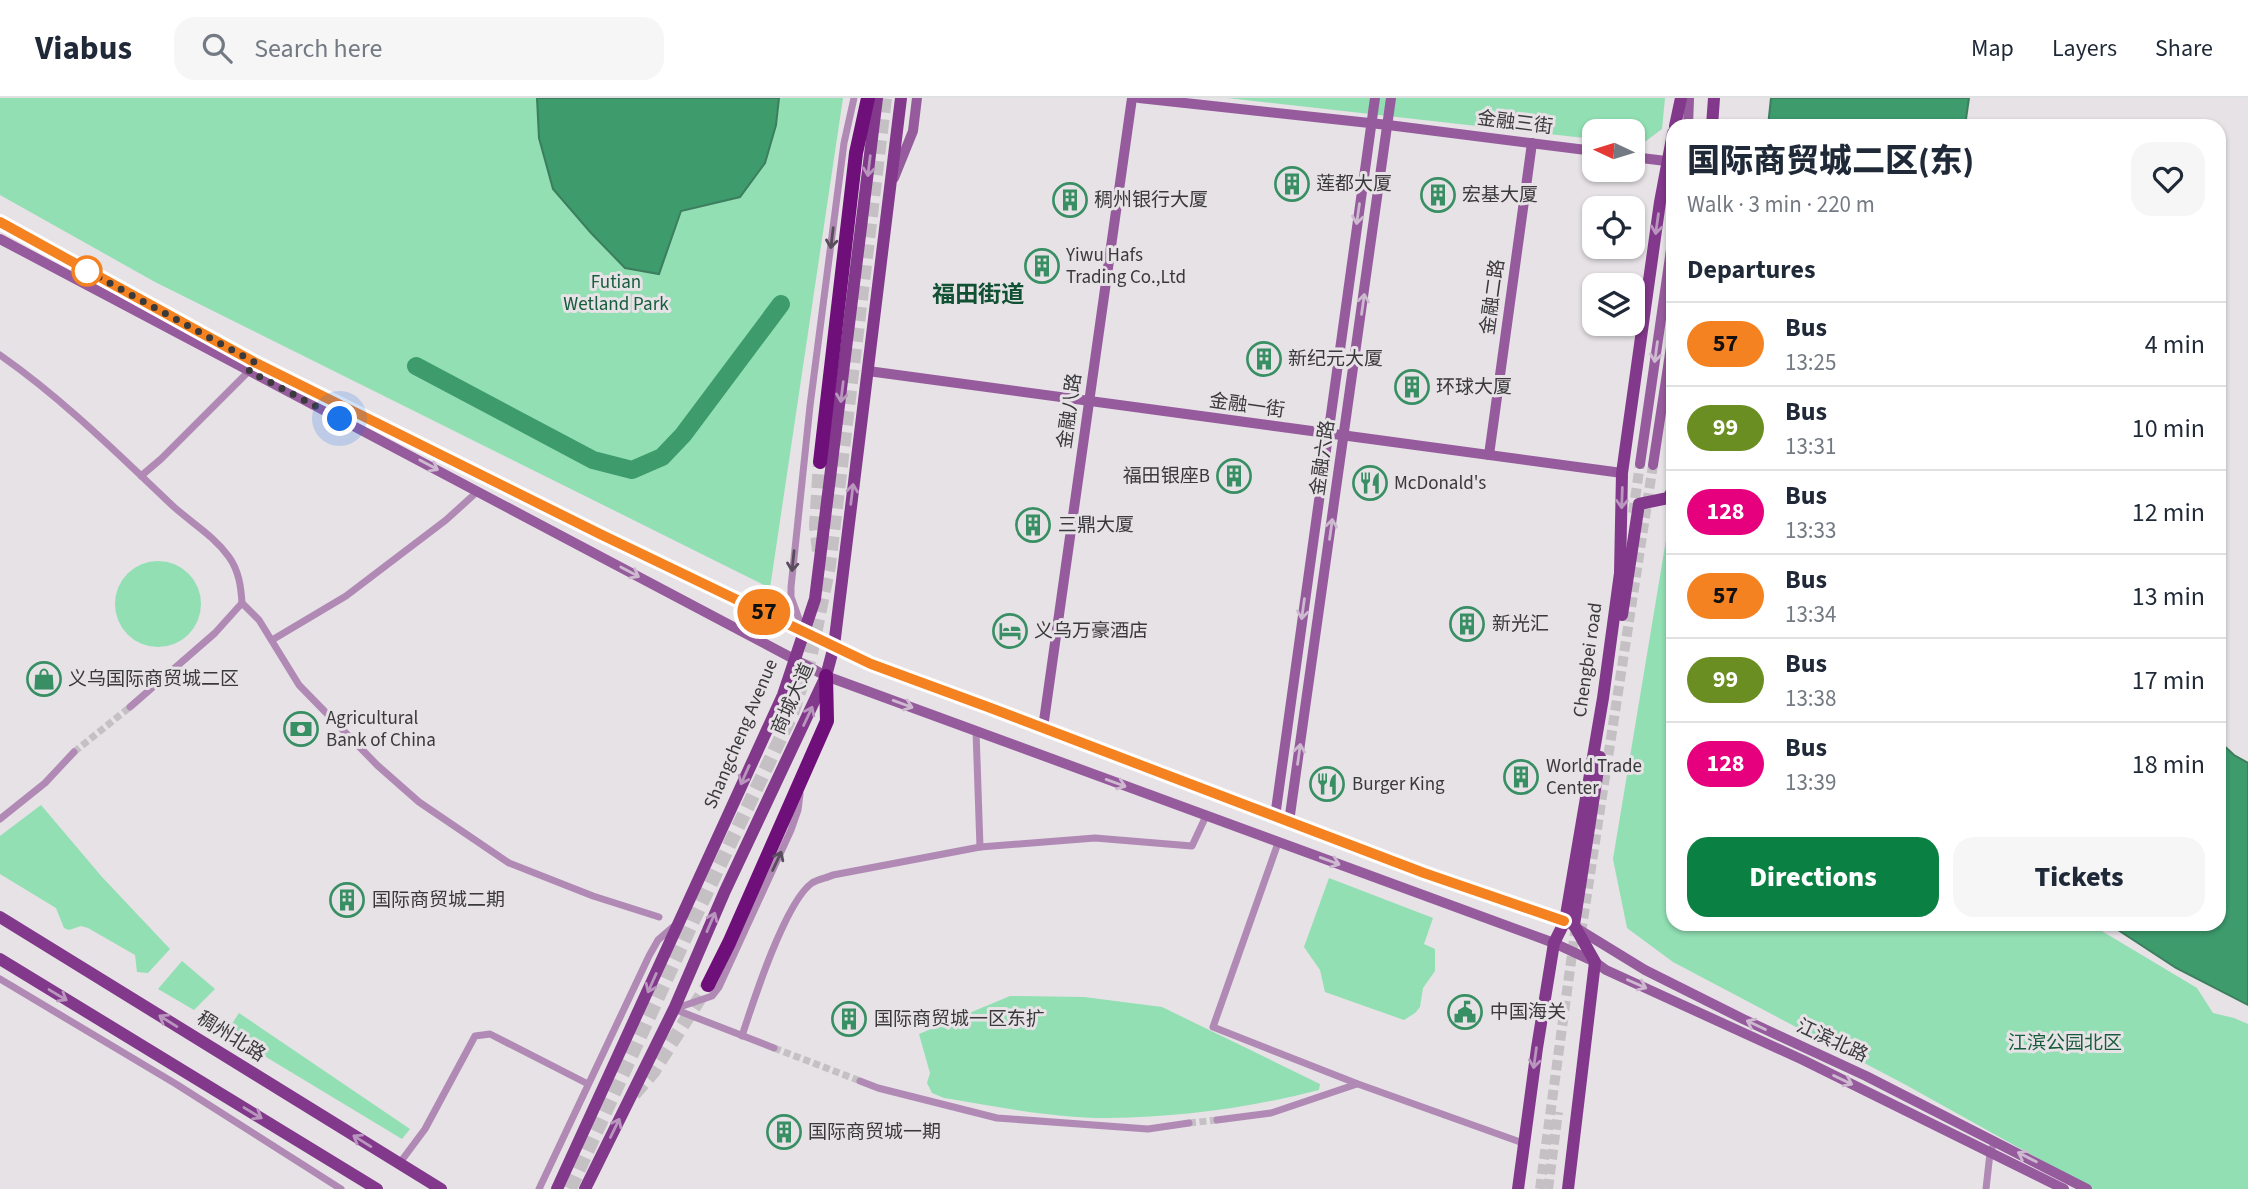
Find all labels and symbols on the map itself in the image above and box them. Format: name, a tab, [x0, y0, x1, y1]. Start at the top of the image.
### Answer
street label: 金融三街	[1476, 105, 1554, 141]
north arrow	[1582, 119, 1645, 182]
one-way arrow	[862, 154, 875, 177]
building icon: 莲都大厦	[1273, 165, 1311, 203]
place label: 莲都大厦	[1316, 171, 1392, 198]
building icon: 宏基大厦	[1419, 176, 1457, 214]
building icon: 稠州银行大厦	[1051, 181, 1089, 219]
place label: 宏基大厦	[1462, 182, 1538, 209]
place label: 稠州银行大厦	[1094, 187, 1208, 214]
one-way arrow	[1351, 202, 1364, 225]
one-way arrow	[1650, 213, 1663, 235]
one-way arrow	[825, 226, 838, 249]
place label: Yiwu Hafs Trading Co.,Ltd	[1065, 242, 1186, 291]
building icon: Yiwu Hafs Trading Co.,Ltd	[1023, 247, 1061, 285]
unlabelled marker	[72, 256, 102, 286]
street label: 金融二路	[1474, 257, 1512, 337]
park label: Futian Wetland Park	[563, 269, 669, 318]
district label: 福田街道	[932, 278, 1024, 311]
one-way arrow	[1356, 293, 1369, 316]
building icon: 新纪元大厦	[1245, 340, 1283, 378]
one-way arrow	[1649, 340, 1662, 363]
place label: 新纪元大厦	[1288, 346, 1383, 373]
building icon: 环球大厦	[1393, 368, 1431, 406]
street label: 金融八路	[1051, 371, 1089, 451]
place label: 环球大厦	[1436, 374, 1512, 401]
one-way arrow	[835, 380, 848, 403]
street label: 金融一街	[1207, 387, 1287, 425]
your location	[322, 401, 357, 436]
street label: 金融六路	[1304, 418, 1342, 498]
building icon: 福田银座B	[1215, 457, 1253, 495]
one-way arrow	[418, 459, 439, 473]
place label: 福田银座B	[1123, 463, 1210, 490]
restaurant icon: McDonald's	[1351, 464, 1389, 502]
place label: McDonald's	[1394, 470, 1486, 497]
one-way arrow	[846, 483, 859, 506]
one-way arrow	[1615, 487, 1628, 510]
building icon: 三鼎大厦	[1014, 506, 1052, 544]
place label: 三鼎大厦	[1058, 512, 1134, 539]
one-way arrow	[1325, 518, 1338, 541]
one-way arrow	[787, 549, 800, 572]
one-way arrow	[619, 565, 639, 579]
line badge: 57	[732, 589, 796, 635]
one-way arrow	[1296, 597, 1309, 620]
street label: Chengbei road	[1567, 601, 1609, 719]
building icon: 新光汇	[1448, 605, 1486, 643]
place label: 新光汇	[1492, 611, 1549, 638]
hotel icon: 义乌万豪酒店	[991, 612, 1029, 650]
place label: 义乌万豪酒店	[1034, 618, 1148, 645]
street label: Shangcheng Avenue	[697, 655, 785, 813]
street label: 商城大道	[765, 659, 821, 739]
shop icon: 义乌国际商贸城二区	[25, 660, 63, 698]
place label: 义乌国际商贸城二区	[68, 666, 239, 693]
one-way arrow	[891, 699, 913, 712]
place label: Agricultural Bank of China	[326, 705, 436, 754]
one-way arrow	[802, 705, 815, 726]
bank icon: Agricultural Bank of China	[282, 710, 320, 748]
one-way arrow	[1293, 744, 1306, 766]
place label: World Trade Center	[1546, 753, 1642, 802]
building icon: World Trade Center	[1502, 758, 1540, 796]
one-way arrow	[738, 764, 751, 785]
restaurant icon: Burger King	[1308, 765, 1346, 803]
place label: Burger King	[1352, 771, 1445, 798]
one-way arrow	[1104, 778, 1126, 790]
one-way arrow	[771, 851, 784, 872]
one-way arrow	[1318, 856, 1340, 869]
building icon: 国际商贸城二期	[328, 881, 366, 919]
place label: 国际商贸城二期	[372, 887, 505, 914]
one-way arrow	[705, 911, 718, 933]
one-way arrow	[645, 971, 658, 993]
one-way arrow	[1626, 978, 1647, 991]
one-way arrow	[48, 988, 68, 1002]
public building icon: 中国海关	[1446, 993, 1484, 1031]
place label: 中国海关	[1490, 999, 1566, 1026]
building icon: 国际商贸城一区东扩	[830, 1000, 868, 1038]
street label: 稠州北路	[192, 1005, 270, 1069]
place label: 国际商贸城一区东扩	[874, 1006, 1045, 1033]
one-way arrow	[159, 1013, 179, 1027]
street label: 江滨北路	[1792, 1013, 1872, 1069]
one-way arrow	[1746, 1018, 1767, 1031]
park label: 江滨公园北区	[2008, 1030, 2122, 1057]
one-way arrow	[1529, 1046, 1542, 1069]
one-way arrow	[1832, 1073, 1853, 1087]
one-way arrow	[242, 1107, 262, 1121]
building icon: 国际商贸城一期	[765, 1113, 803, 1151]
one-way arrow	[609, 1118, 623, 1139]
place label: 国际商贸城一期	[808, 1119, 941, 1146]
one-way arrow	[352, 1133, 372, 1147]
one-way arrow	[2017, 1150, 2038, 1164]

